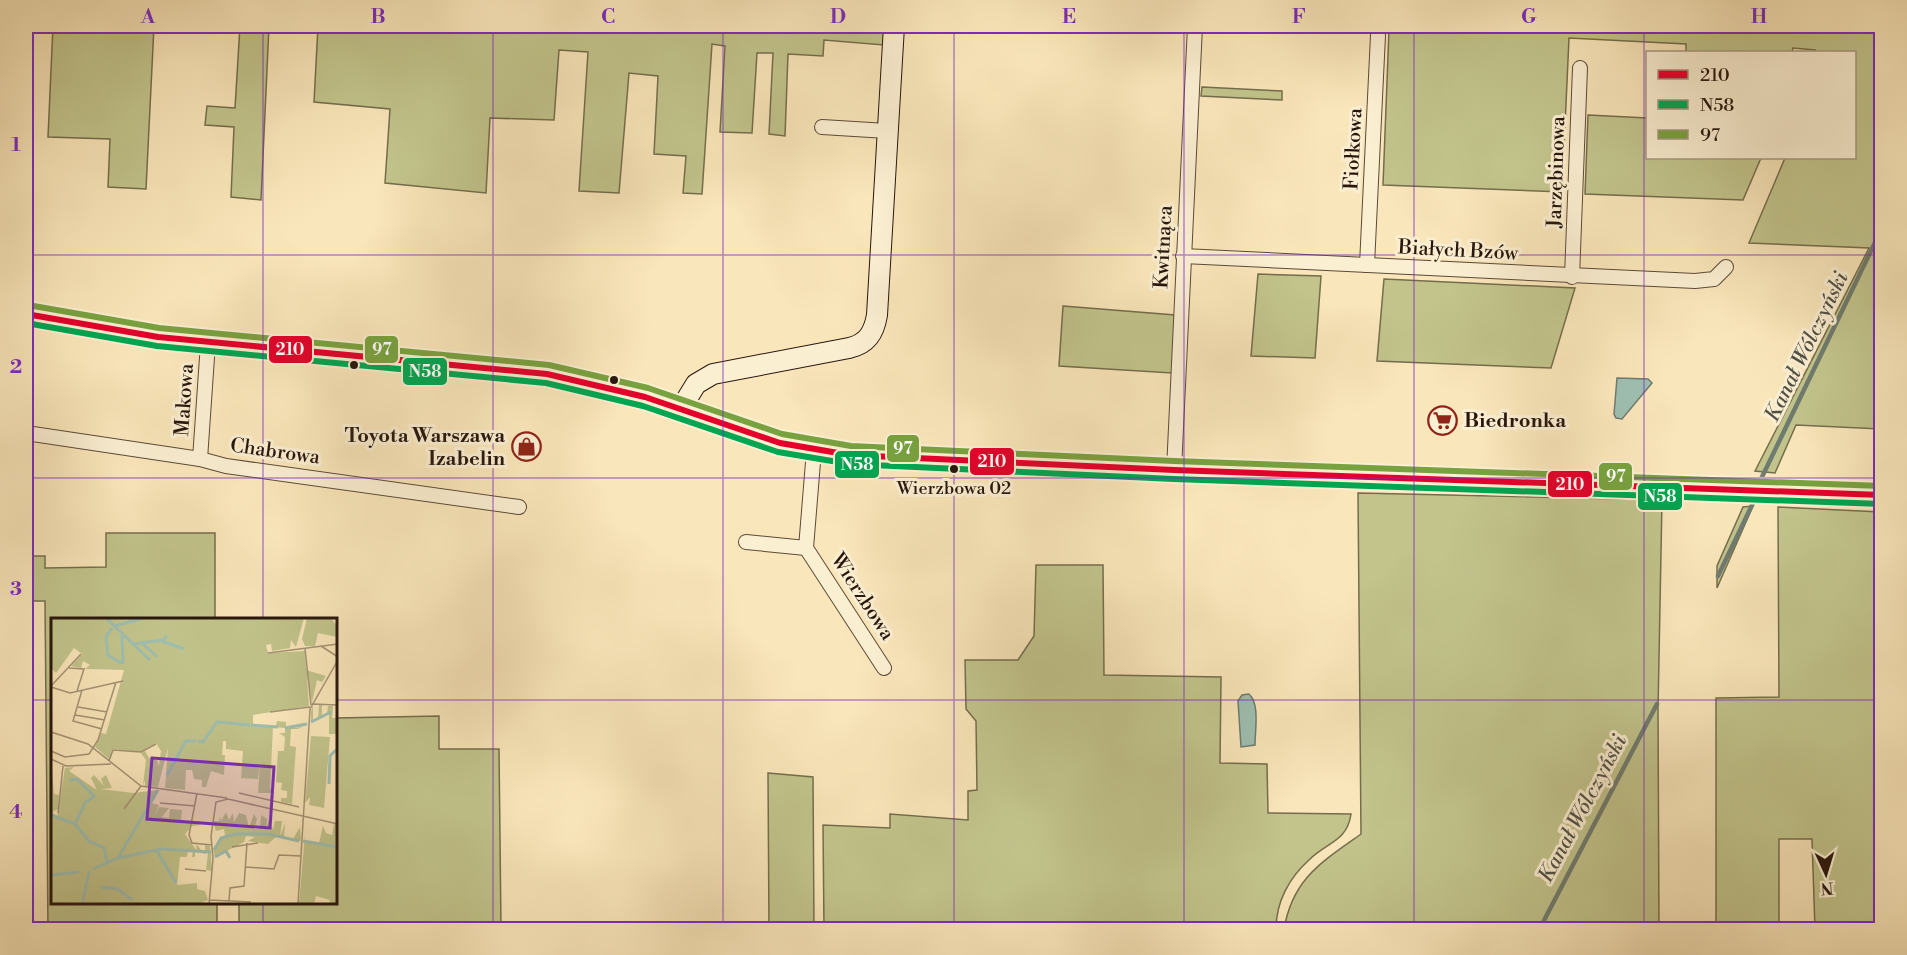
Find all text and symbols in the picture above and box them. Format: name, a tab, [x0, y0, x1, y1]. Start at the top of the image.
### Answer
text: A	[140, 5, 156, 30]
text: B	[370, 5, 386, 30]
text: C	[601, 5, 615, 30]
text: D	[830, 5, 846, 30]
text: E	[1062, 5, 1076, 30]
text: F	[1292, 5, 1306, 30]
text: G	[1521, 5, 1537, 30]
text: H	[1751, 5, 1768, 30]
legend	[1646, 51, 1856, 159]
text: 210	[1700, 64, 1730, 87]
text: N58	[1700, 94, 1734, 117]
street label: Fiołkowa	[1339, 107, 1369, 191]
street label: Jarzębinowa	[1543, 115, 1571, 229]
text: 97	[1700, 124, 1720, 147]
text: 1	[11, 133, 21, 158]
street label: Kwitnąca	[1149, 204, 1179, 289]
street label: Białych Bzów	[1396, 235, 1520, 267]
water label: Kanał Wólczyński	[1759, 267, 1855, 426]
line badge: 210	[268, 335, 313, 364]
line badge: 97	[364, 335, 399, 364]
text: 210	[276, 340, 305, 360]
text: 97	[372, 340, 392, 360]
text: 2	[10, 355, 22, 380]
line badge: N58	[402, 357, 448, 386]
unlabelled marker	[348, 359, 360, 371]
street label: Makowa	[170, 362, 200, 437]
text: N58	[409, 362, 441, 382]
unlabelled marker	[608, 374, 620, 386]
supermarket icon: Biedronka	[1427, 405, 1459, 437]
place label: Biedronka	[1464, 409, 1566, 434]
place label: Toyota Warszawa Izabelin	[345, 424, 506, 472]
shop icon: Toyota Warszawa Izabelin	[510, 431, 542, 463]
street label: Chabrowa	[228, 433, 322, 471]
line badge: 97	[886, 434, 920, 463]
text: 97	[893, 439, 913, 459]
line badge: 210	[969, 447, 1015, 476]
line badge: N58	[834, 450, 880, 479]
text: 210	[978, 452, 1007, 472]
text: N58	[841, 455, 873, 475]
line badge: 97	[1598, 462, 1633, 491]
marker: Wierzbowa 02	[948, 463, 960, 475]
text: 97	[1606, 467, 1626, 487]
line badge: 210	[1547, 470, 1593, 498]
text: 210	[1556, 475, 1585, 495]
place label: Wierzbowa 02	[896, 477, 1011, 500]
line badge: N58	[1637, 482, 1683, 511]
text: N58	[1644, 487, 1676, 507]
street label: Wierzbowa	[824, 548, 900, 646]
text: 3	[10, 577, 22, 602]
inset map	[51, 618, 338, 904]
water label: Kanał Wólczyński	[1533, 730, 1633, 887]
text: 4	[9, 800, 23, 825]
north arrow	[1796, 844, 1856, 904]
text: N	[1820, 878, 1834, 898]

